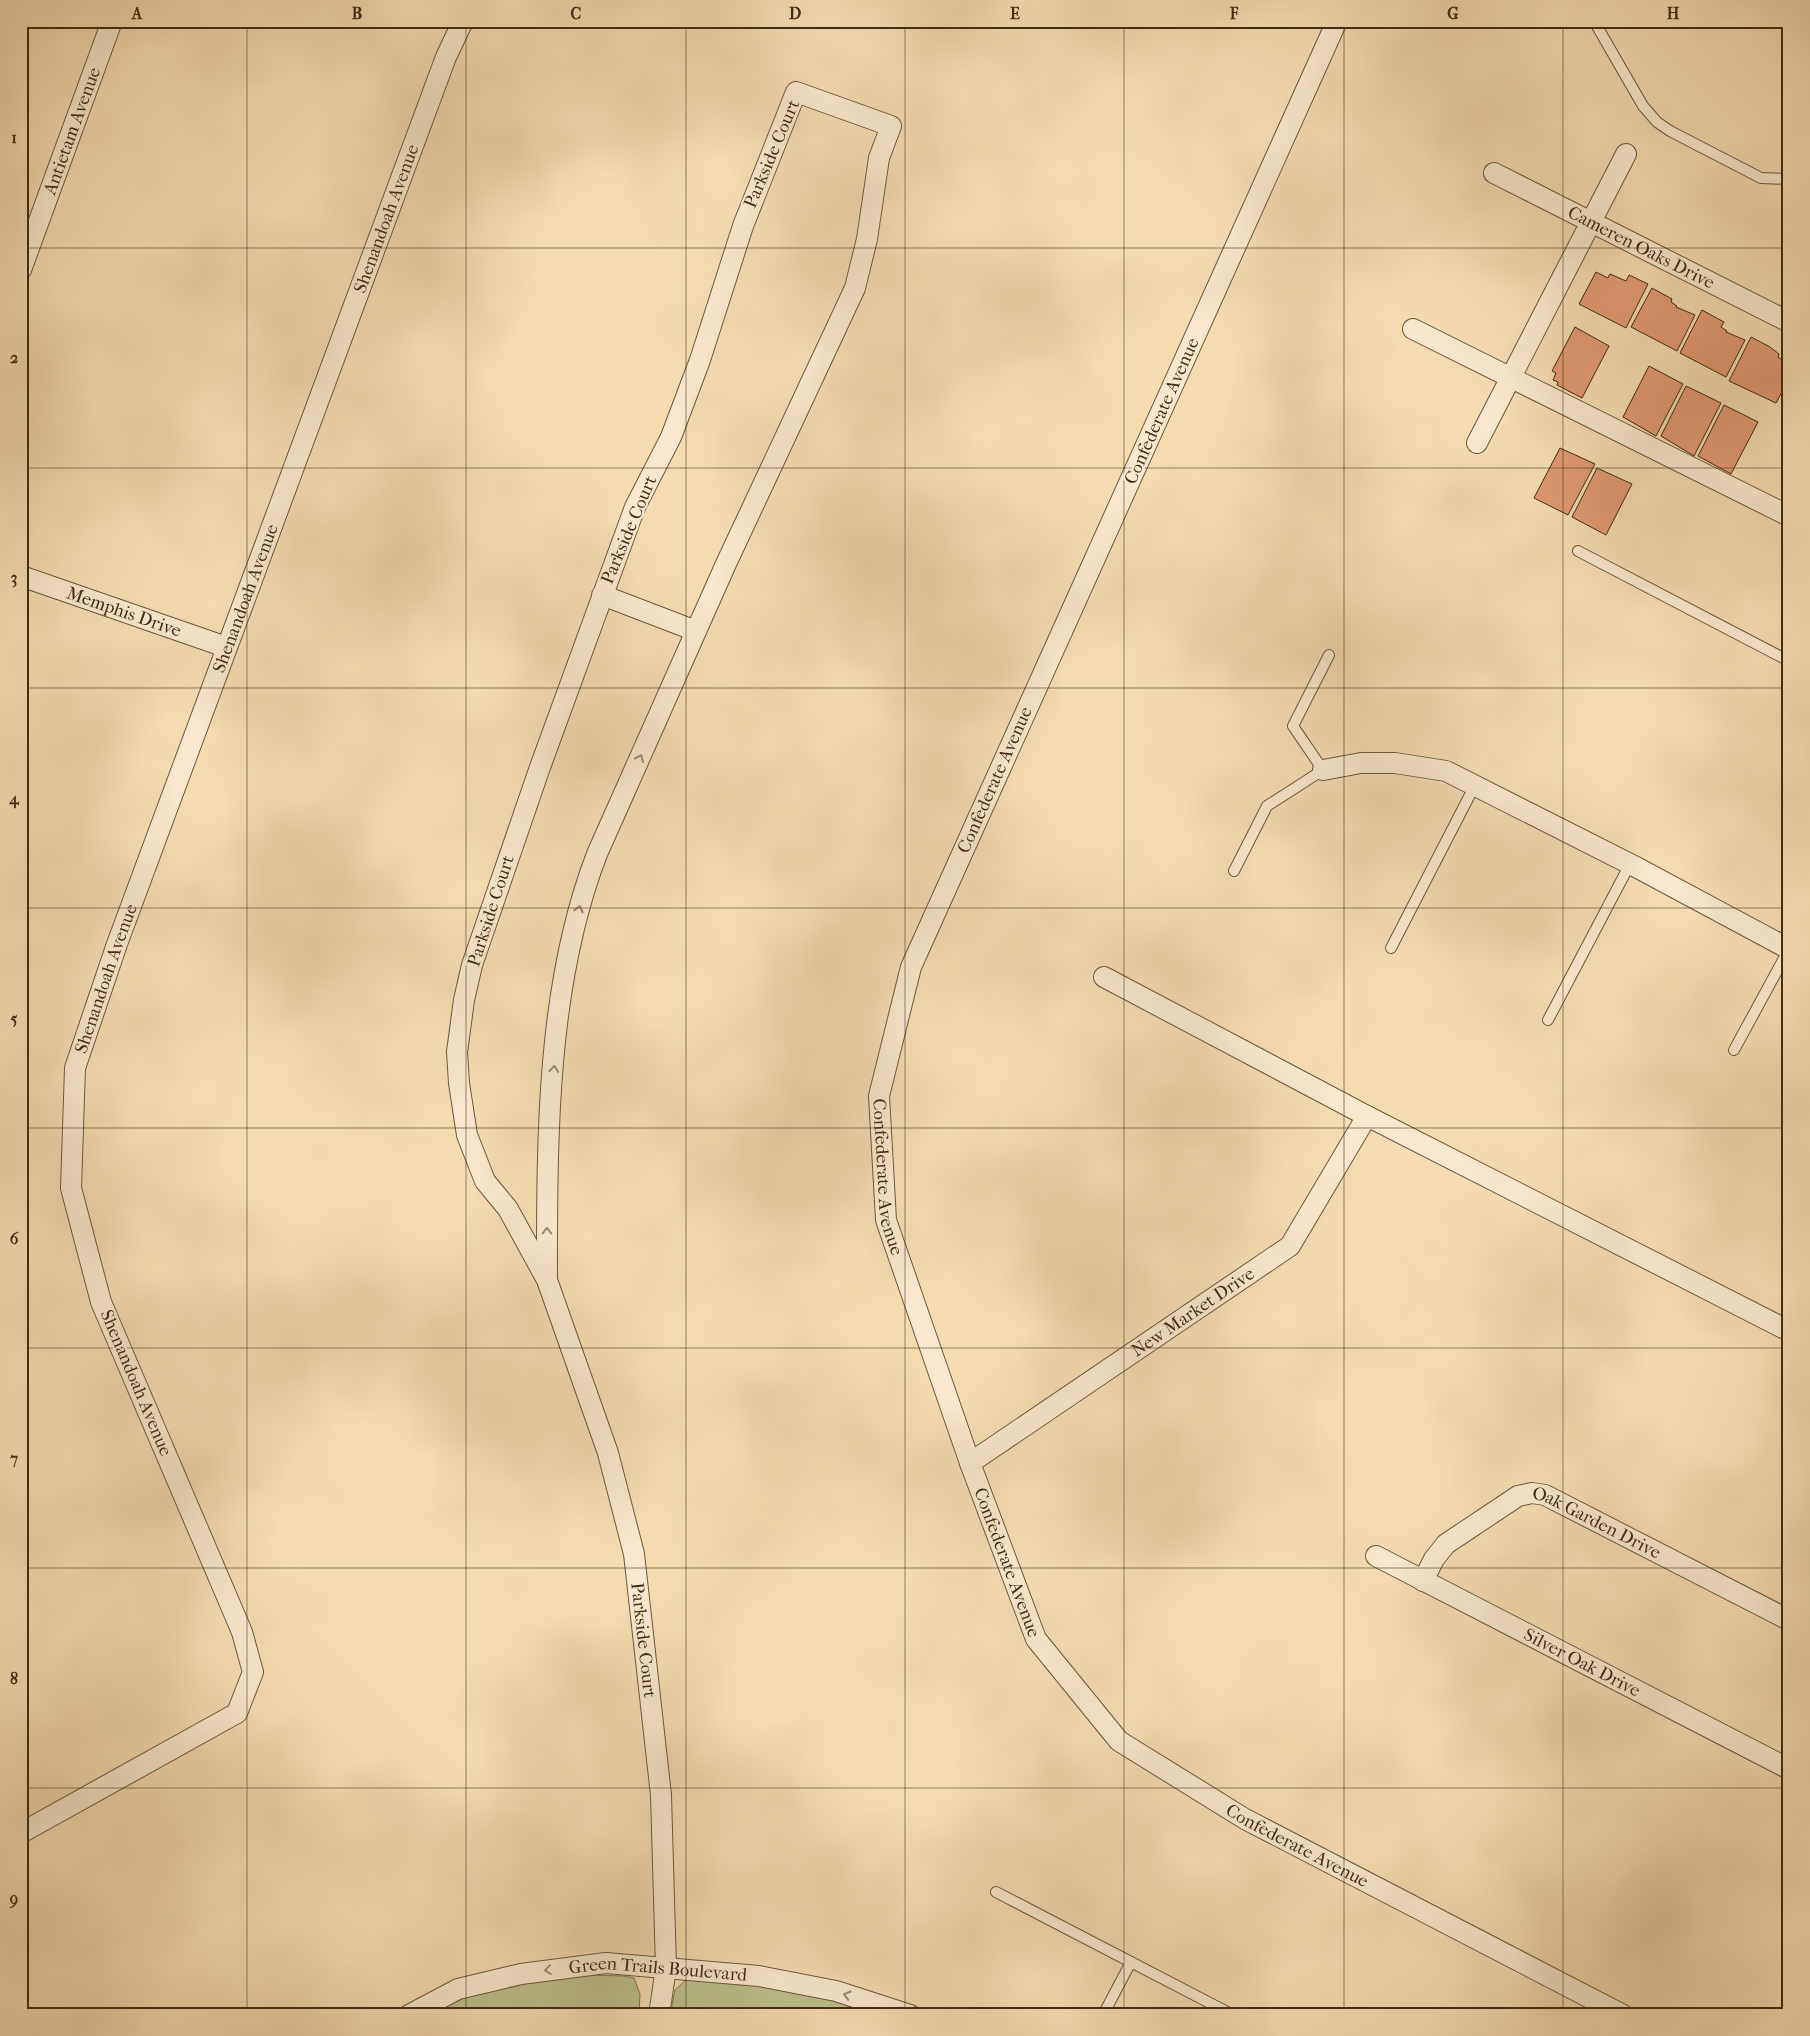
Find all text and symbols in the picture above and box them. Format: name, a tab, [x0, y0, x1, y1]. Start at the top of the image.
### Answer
text: A	[131, 4, 143, 23]
text: B	[352, 4, 362, 23]
text: C	[571, 4, 582, 23]
text: D	[789, 4, 801, 23]
text: E	[1010, 4, 1020, 23]
text: F	[1229, 4, 1239, 23]
text: G	[1447, 4, 1459, 23]
text: H	[1667, 4, 1680, 23]
street label: Antietam Avenue	[39, 64, 105, 199]
street label: Parkside Court	[740, 96, 804, 211]
text: 1	[11, 128, 17, 147]
street label: Shenandoah Avenue	[349, 141, 423, 296]
street label: Cameren Oaks Drive	[1565, 202, 1718, 293]
street label: Confederate Avenue	[1120, 334, 1204, 487]
text: 2	[10, 348, 18, 367]
street label: Parkside Court	[597, 472, 661, 587]
street label: Shenandoah Avenue	[208, 521, 282, 675]
text: 3	[11, 568, 17, 588]
street label: Memphis Drive	[64, 582, 184, 641]
street label: Confederate Avenue	[953, 703, 1037, 856]
one-way arrow	[633, 754, 644, 763]
text: 4	[8, 789, 20, 809]
street label: Parkside Court	[463, 852, 519, 969]
street label: Shenandoah Avenue	[70, 901, 142, 1056]
one-way arrow	[573, 904, 584, 913]
text: 5	[11, 1009, 18, 1028]
one-way arrow	[548, 1065, 559, 1073]
street label: Confederate Avenue	[869, 1098, 908, 1258]
one-way arrow	[542, 1227, 552, 1234]
text: 6	[10, 1229, 19, 1248]
street label: New Market Drive	[1127, 1263, 1258, 1361]
street label: Shenandoah Avenue	[96, 1307, 176, 1459]
text: 7	[9, 1449, 18, 1468]
street label: Oak Garden Drive	[1531, 1483, 1665, 1563]
street label: Confederate Avenue	[970, 1485, 1045, 1640]
street label: Parkside Court	[627, 1581, 661, 1699]
street label: Silver Oak Drive	[1520, 1624, 1644, 1701]
text: 8	[10, 1669, 18, 1688]
street label: Confederate Avenue	[1222, 1799, 1372, 1892]
text: 9	[9, 1889, 18, 1909]
street label: Green Trails Boulevard	[567, 1952, 748, 1985]
one-way arrow	[543, 1965, 552, 1975]
one-way arrow	[843, 1990, 852, 2000]

